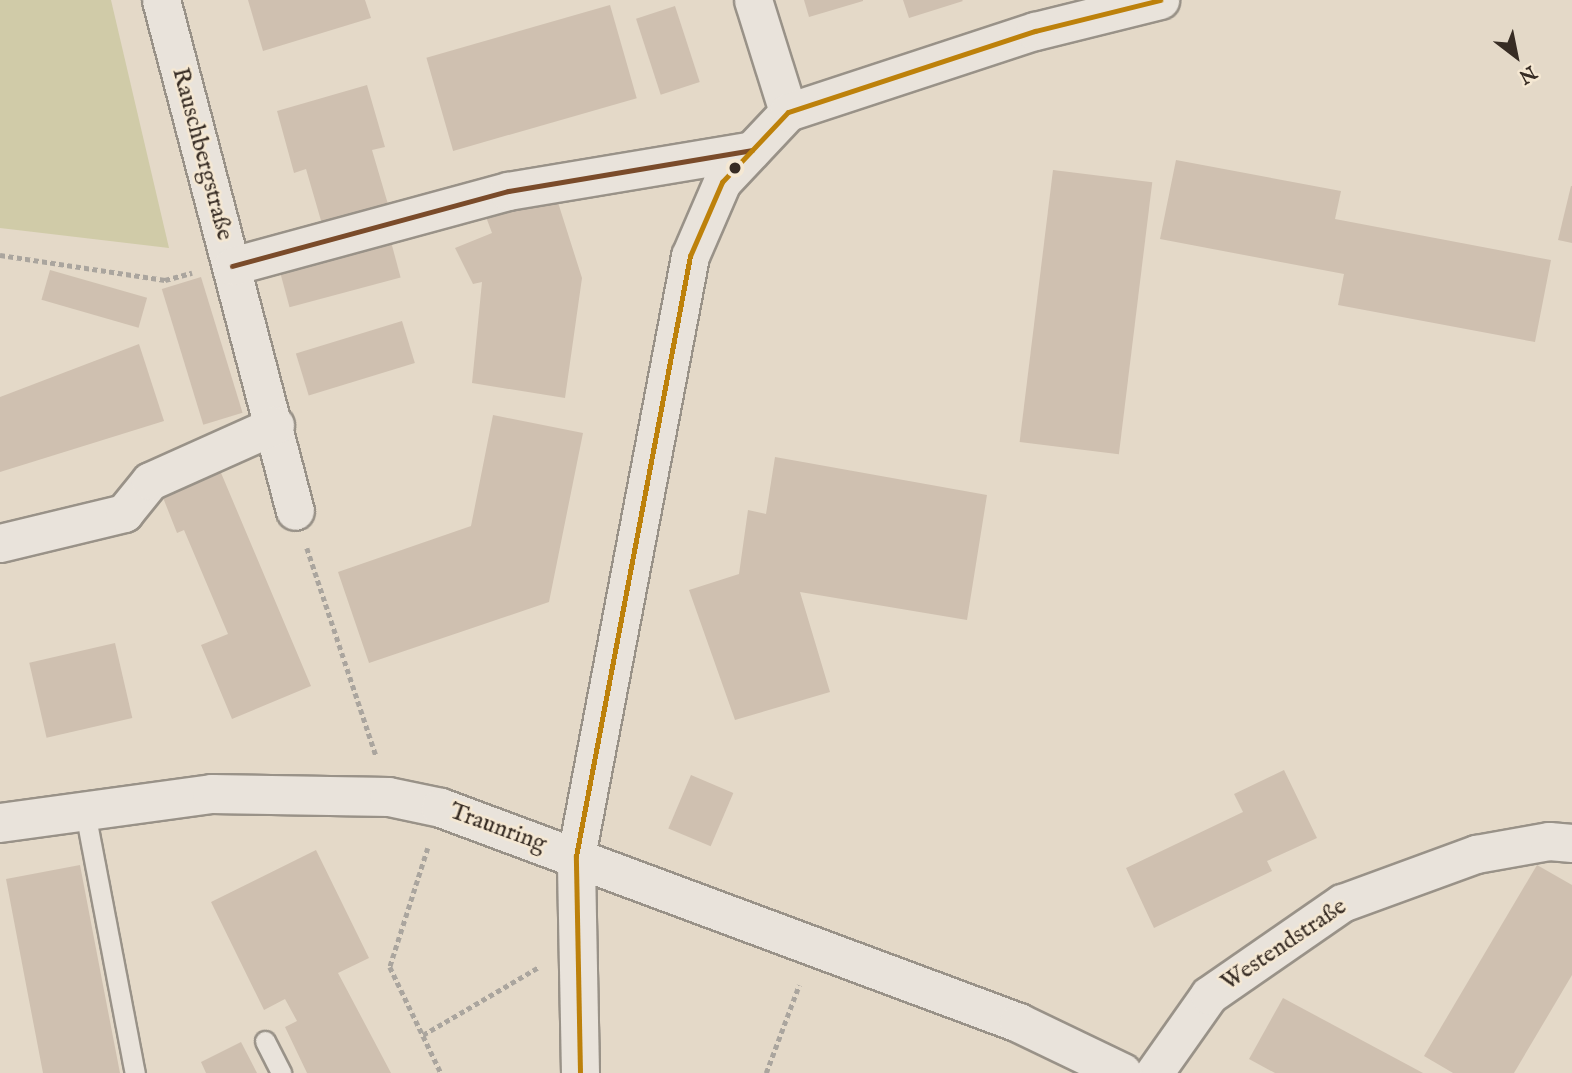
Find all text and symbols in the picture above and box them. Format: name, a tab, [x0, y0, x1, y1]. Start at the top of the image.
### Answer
north arrow	[1481, 21, 1551, 91]
text: N	[1514, 59, 1540, 88]
street label: Rauschbergstraße	[165, 65, 239, 243]
unlabelled marker	[728, 161, 742, 175]
street label: Traunring	[446, 797, 550, 859]
street label: Westendstraße	[1216, 892, 1352, 998]

